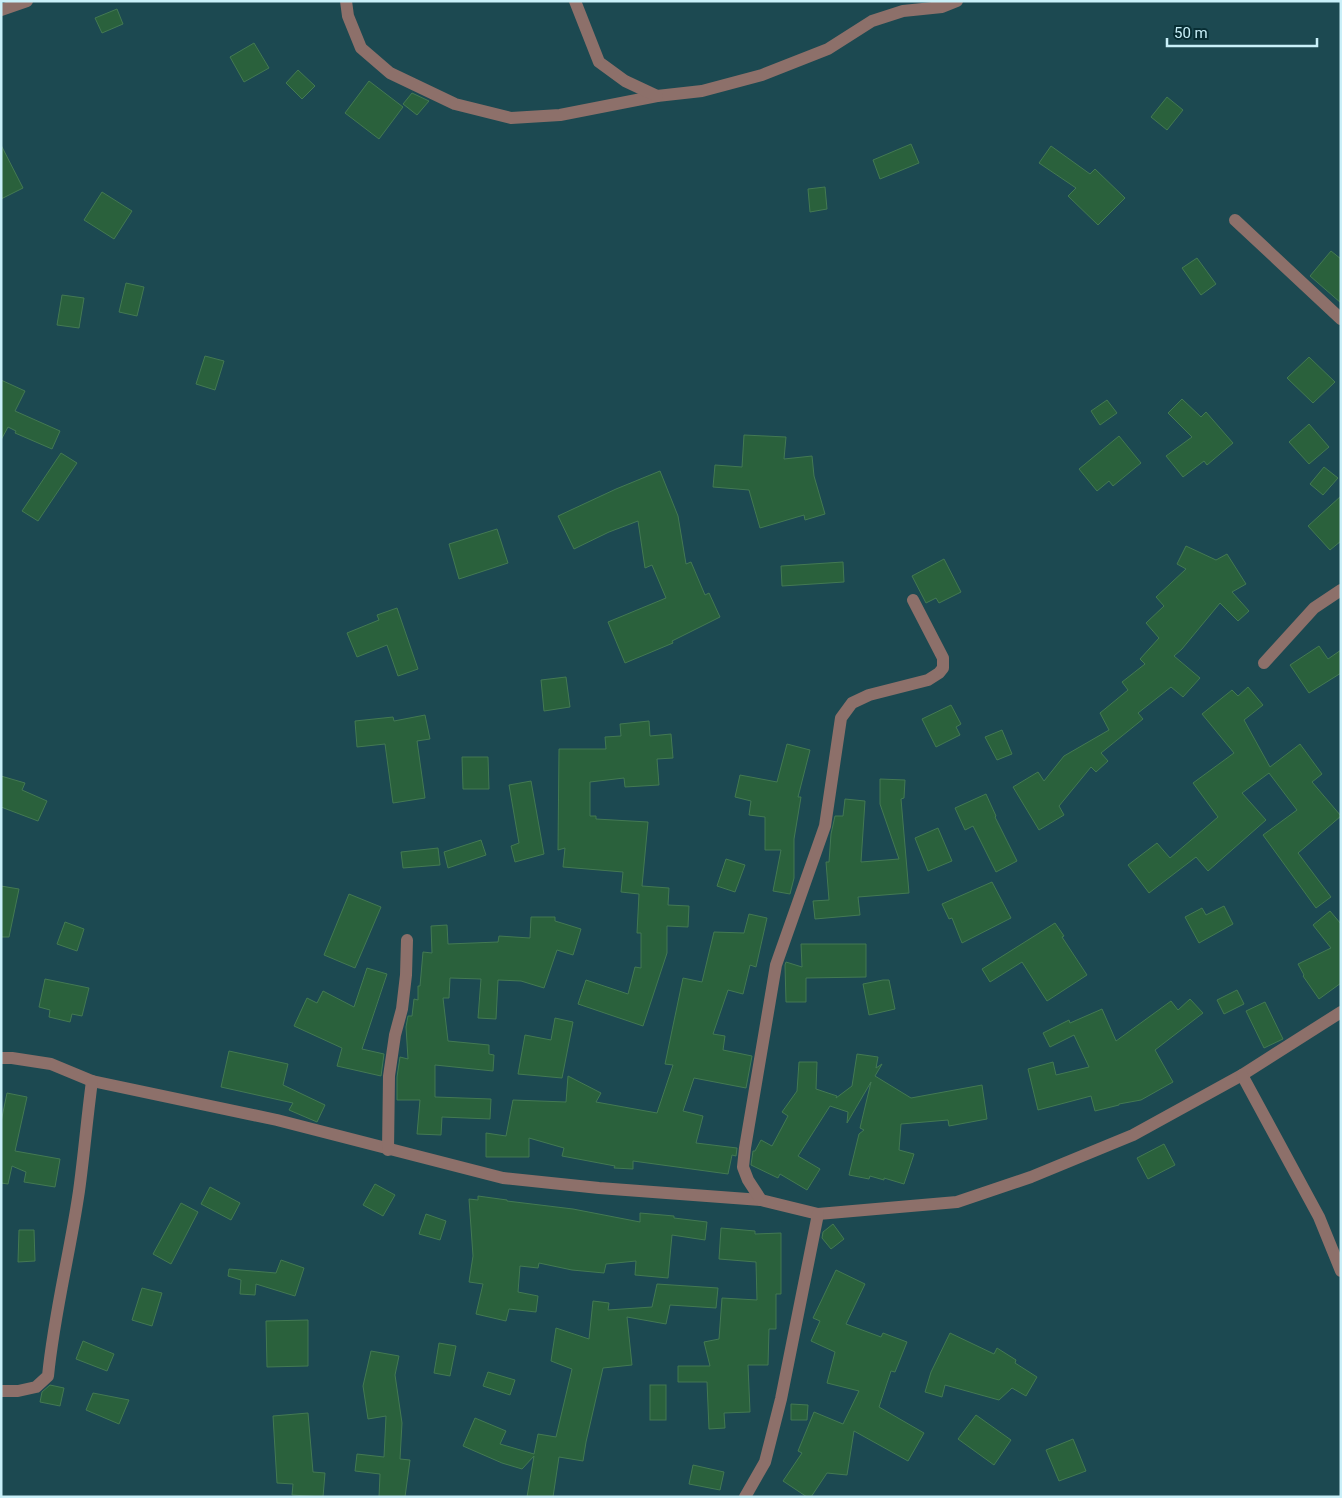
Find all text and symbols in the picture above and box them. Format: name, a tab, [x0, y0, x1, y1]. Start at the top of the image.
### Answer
scale bar	[1167, 15, 1317, 47]
text: 50 m	[1174, 24, 1208, 42]

